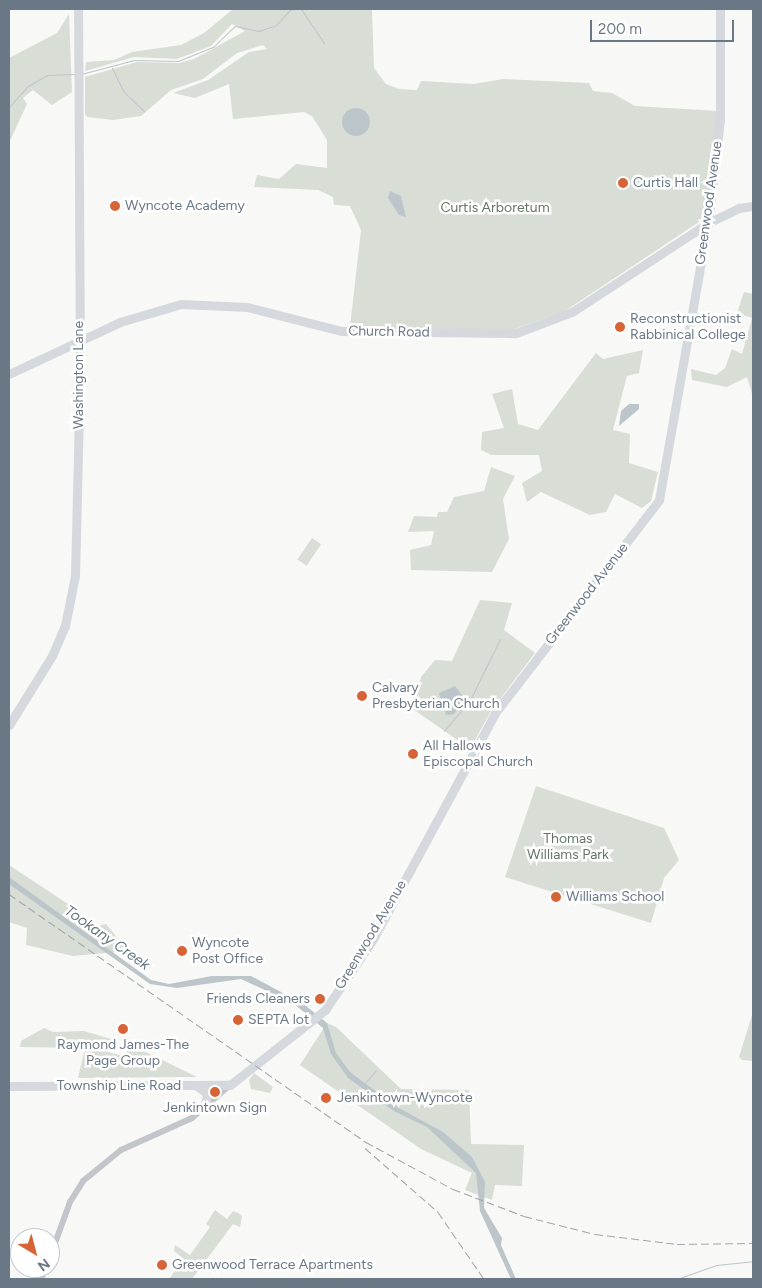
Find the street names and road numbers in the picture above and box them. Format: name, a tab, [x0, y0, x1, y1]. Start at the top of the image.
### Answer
street label: Greenwood Avenue	[692, 140, 726, 266]
street label: Washington Lane	[71, 321, 87, 429]
street label: Church Road	[348, 323, 430, 341]
street label: Greenwood Avenue	[542, 540, 632, 648]
street label: Greenwood Avenue	[332, 877, 410, 993]
street label: Township Line Road	[57, 1078, 181, 1094]

